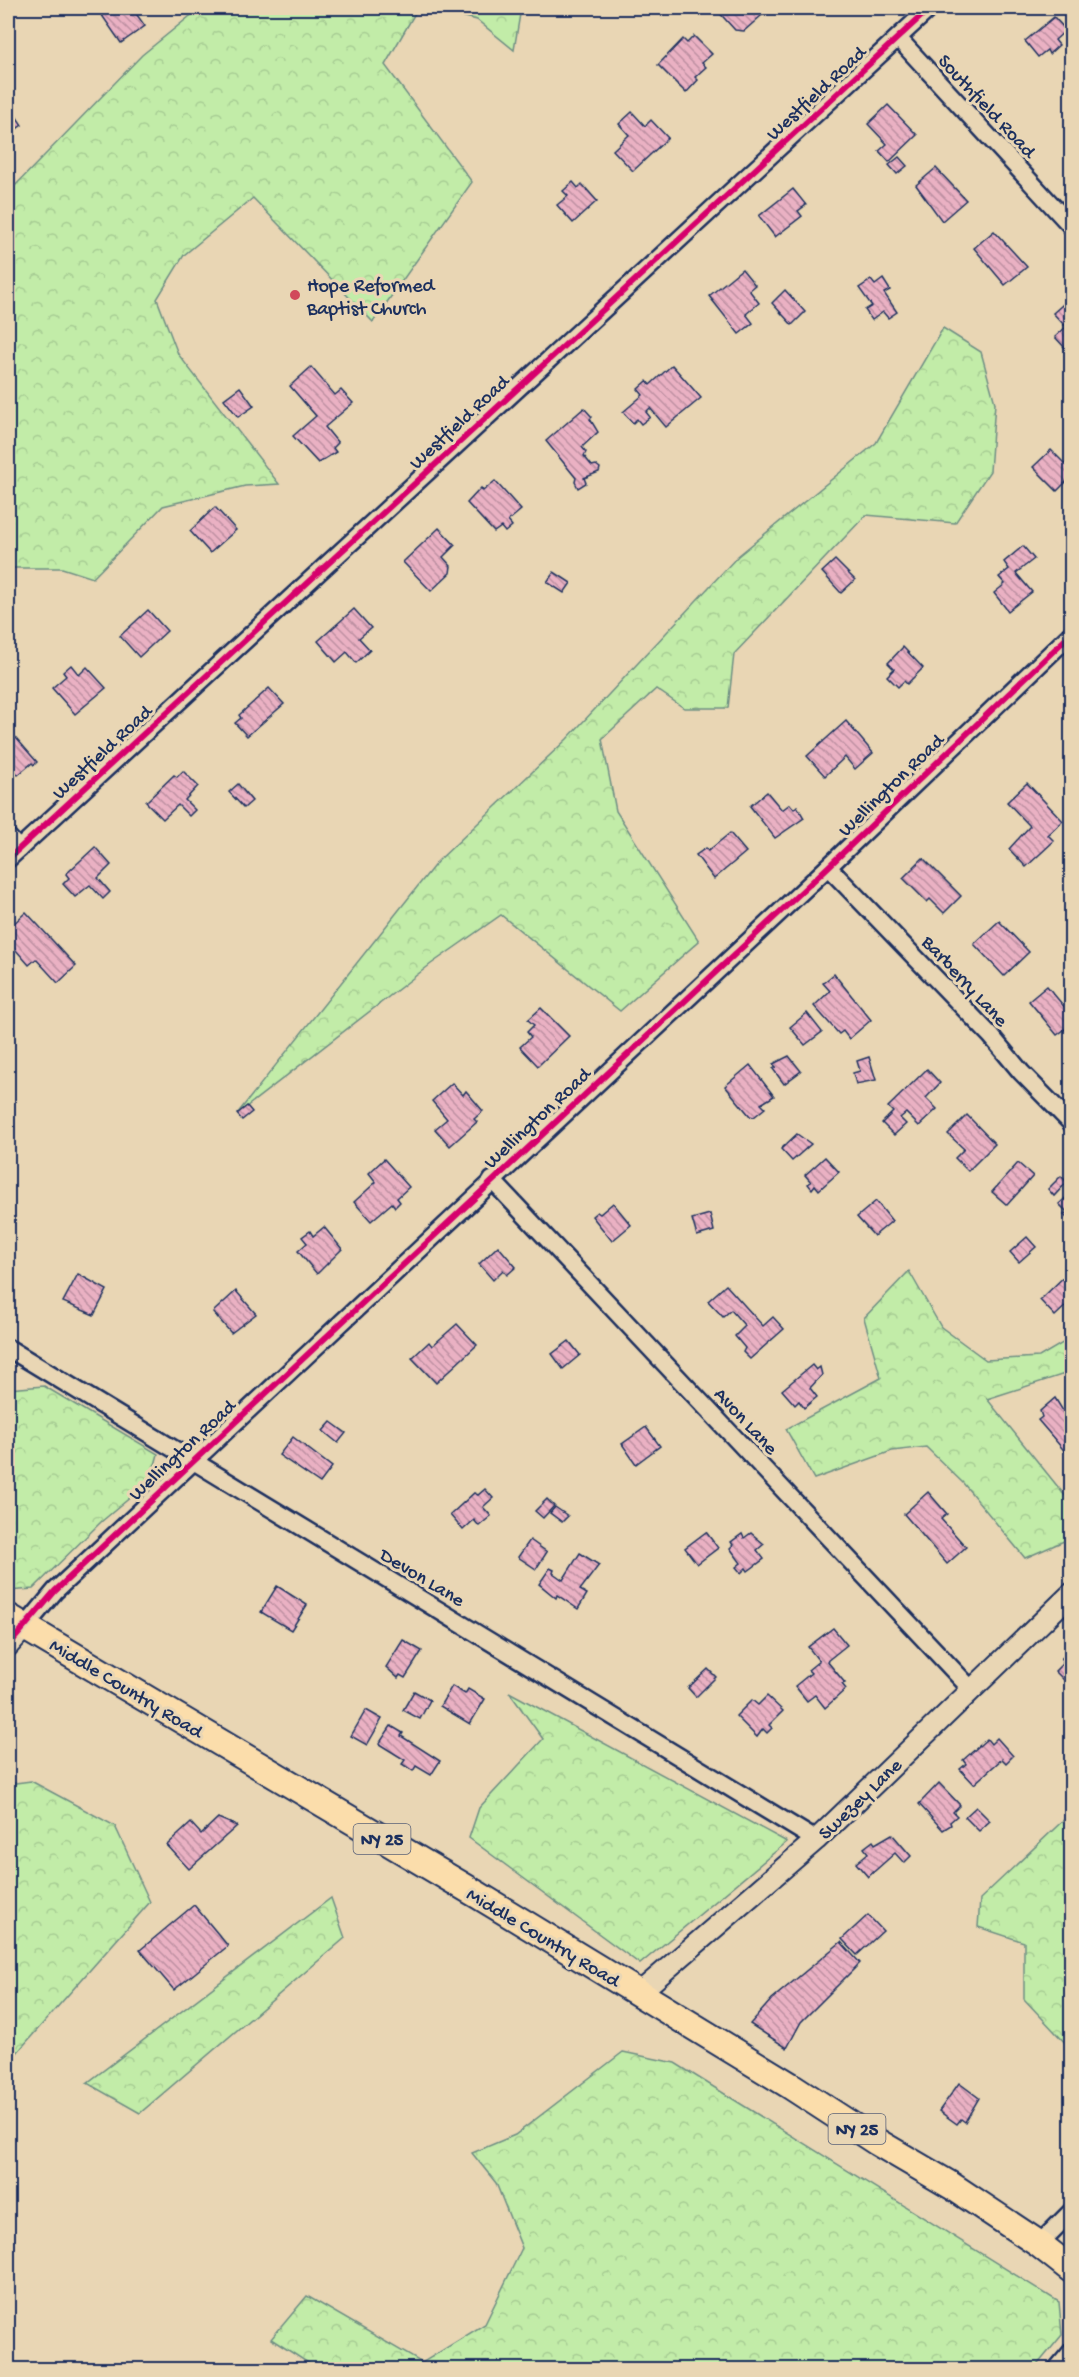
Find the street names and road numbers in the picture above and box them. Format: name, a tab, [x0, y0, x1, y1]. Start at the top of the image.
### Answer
street label: Westfield Road	[763, 41, 874, 147]
street label: Southfield Road	[932, 51, 1041, 166]
street label: Westfield Road	[406, 370, 517, 476]
street label: Westfield Road	[49, 700, 160, 806]
street label: Wellington Road	[835, 729, 952, 843]
street label: Barberry Lane	[915, 931, 1012, 1033]
street label: Wellington Road	[480, 1063, 598, 1175]
street label: Avon Lane	[708, 1384, 782, 1461]
street label: Wellington Road	[125, 1395, 243, 1507]
street label: Devon Lane	[373, 1544, 468, 1614]
street label: Middle Country Road	[44, 1635, 208, 1746]
street label: Swezey Lane	[815, 1755, 908, 1846]
road number: NY 25	[354, 1824, 410, 1854]
street label: Middle Country Road	[461, 1884, 625, 1995]
road number: NY 25	[828, 2114, 886, 2144]

